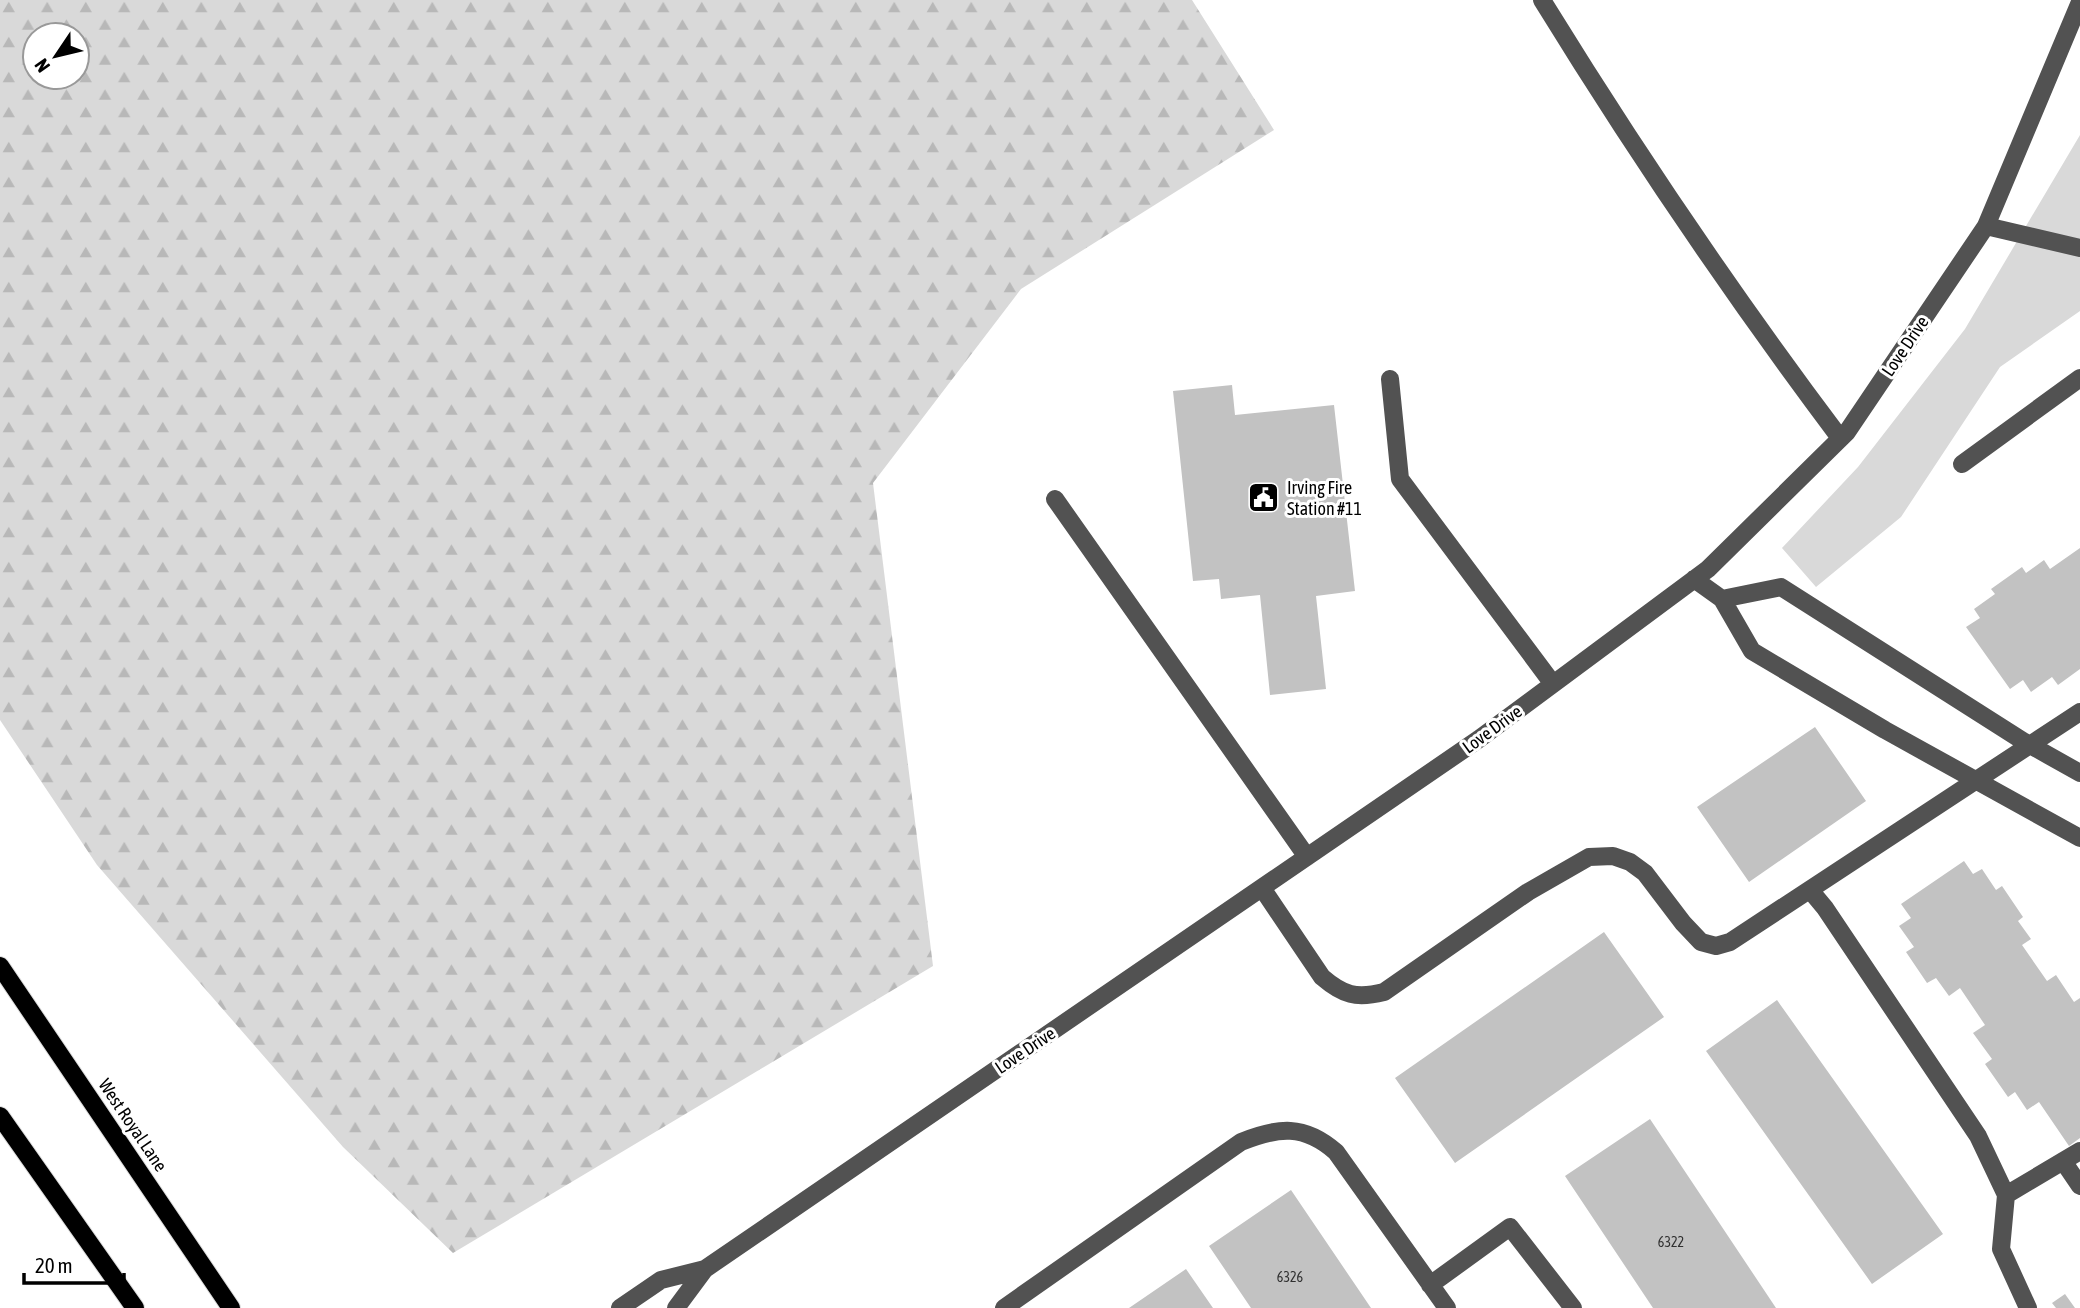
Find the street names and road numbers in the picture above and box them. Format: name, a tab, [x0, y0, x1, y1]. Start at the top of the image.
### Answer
street label: Love Drive	[1877, 312, 1933, 380]
street label: Love Drive	[1458, 701, 1526, 757]
street label: Love Drive	[991, 1022, 1059, 1078]
street label: West Royal Lane	[94, 1075, 172, 1175]

